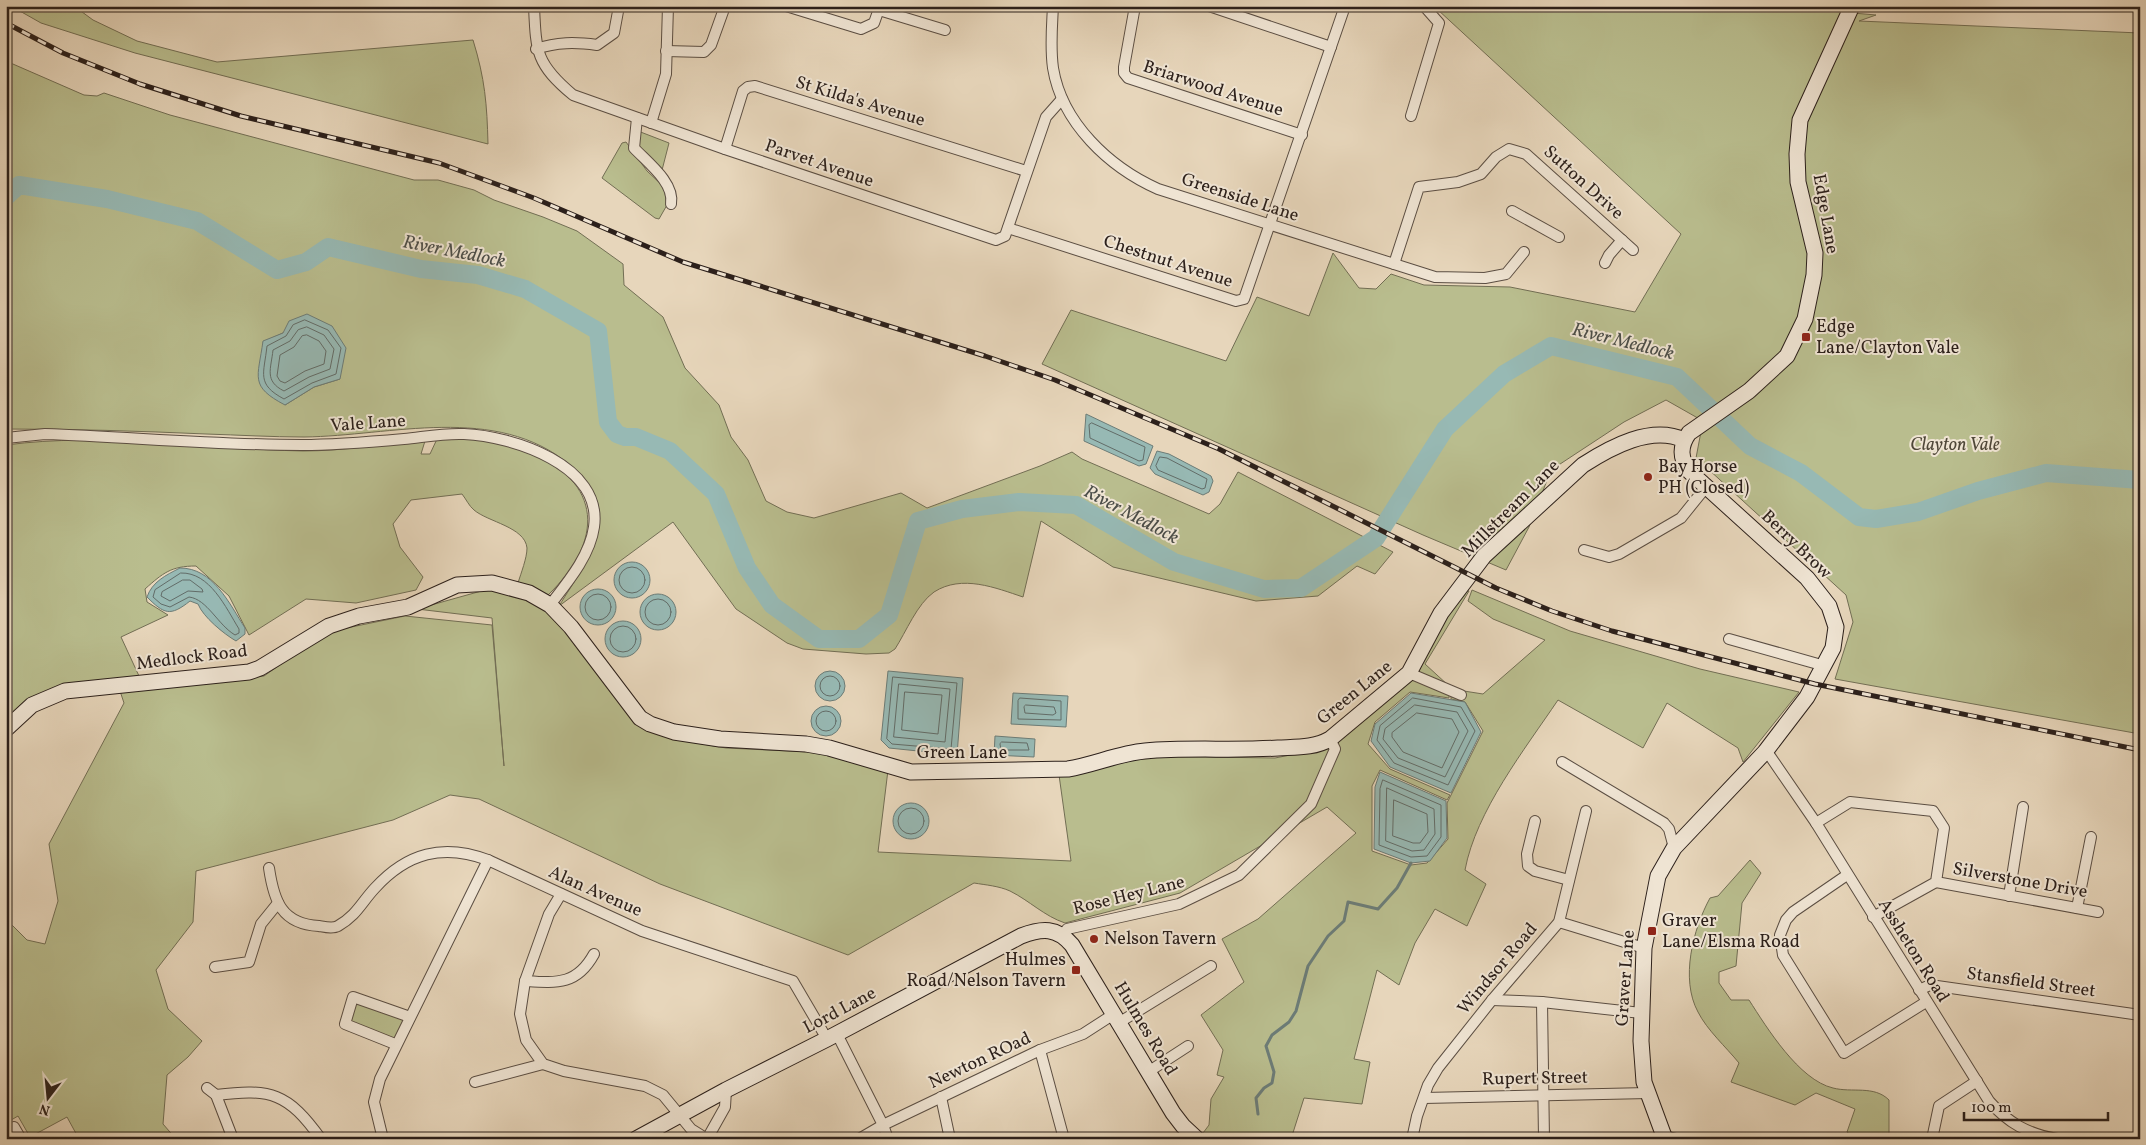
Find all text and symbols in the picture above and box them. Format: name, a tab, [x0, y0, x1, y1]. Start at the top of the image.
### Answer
street label: Briarwood Avenue	[1140, 55, 1286, 123]
street label: St Kilda's Avenue	[792, 70, 928, 134]
street label: Parvet Avenue	[761, 134, 877, 194]
street label: Sutton Drive	[1537, 140, 1629, 226]
street label: Greenside Lane	[1178, 167, 1302, 229]
street label: Edge Lane	[1806, 172, 1844, 256]
water label: River Medlock	[400, 229, 508, 275]
street label: Chestnut Avenue	[1100, 229, 1236, 295]
place label: Edge Lane/Clayton Vale	[1816, 315, 1959, 361]
water label: River Medlock	[1569, 317, 1677, 367]
marker: Edge Lane/Clayton Vale	[1800, 331, 1812, 343]
street label: Vale Lane	[329, 409, 407, 439]
park label: Clayton Vale	[1910, 433, 2000, 458]
street label: Millstream Lane	[1456, 454, 1566, 564]
place label: Bay Horse PH (Closed)	[1658, 455, 1749, 501]
marker: Bay Horse PH (Closed)	[1642, 471, 1654, 483]
water label: River Medlock	[1079, 479, 1183, 551]
street label: Berry Brow	[1755, 505, 1837, 585]
street label: Medlock Road	[135, 639, 249, 677]
street label: Green Lane	[1312, 655, 1398, 731]
street label: Green Lane	[917, 741, 1007, 766]
street label: Silverstone Drive	[1951, 857, 2089, 905]
street label: Alan Avenue	[544, 860, 646, 924]
street label: Rose Hey Lane	[1070, 870, 1188, 922]
street label: Assheton Road	[1871, 894, 1955, 1008]
place label: Graver Lane/Elsma Road	[1662, 909, 1800, 955]
street label: Windsor Road	[1452, 918, 1544, 1020]
marker: Graver Lane/Elsma Road	[1646, 925, 1658, 937]
place label: Nelson Tavern	[1104, 927, 1217, 952]
street label: Graver Lane	[1610, 929, 1642, 1027]
marker: Nelson Tavern	[1088, 933, 1100, 945]
place label: Hulmes Road/Nelson Tavern	[906, 948, 1066, 994]
street label: Stansfield Street	[1965, 962, 2097, 1004]
marker: Hulmes Road/Nelson Tavern	[1070, 964, 1082, 976]
street label: Hulmes Road	[1107, 977, 1183, 1081]
street label: Lord Lane	[799, 981, 881, 1041]
street label: Newton ROad	[925, 1026, 1035, 1096]
street label: Rupert Street	[1482, 1066, 1588, 1092]
north arrow	[22, 1072, 72, 1122]
scale bar	[1964, 1090, 2107, 1122]
text: 100 m	[1971, 1098, 2011, 1119]
text: N	[37, 1099, 52, 1120]

